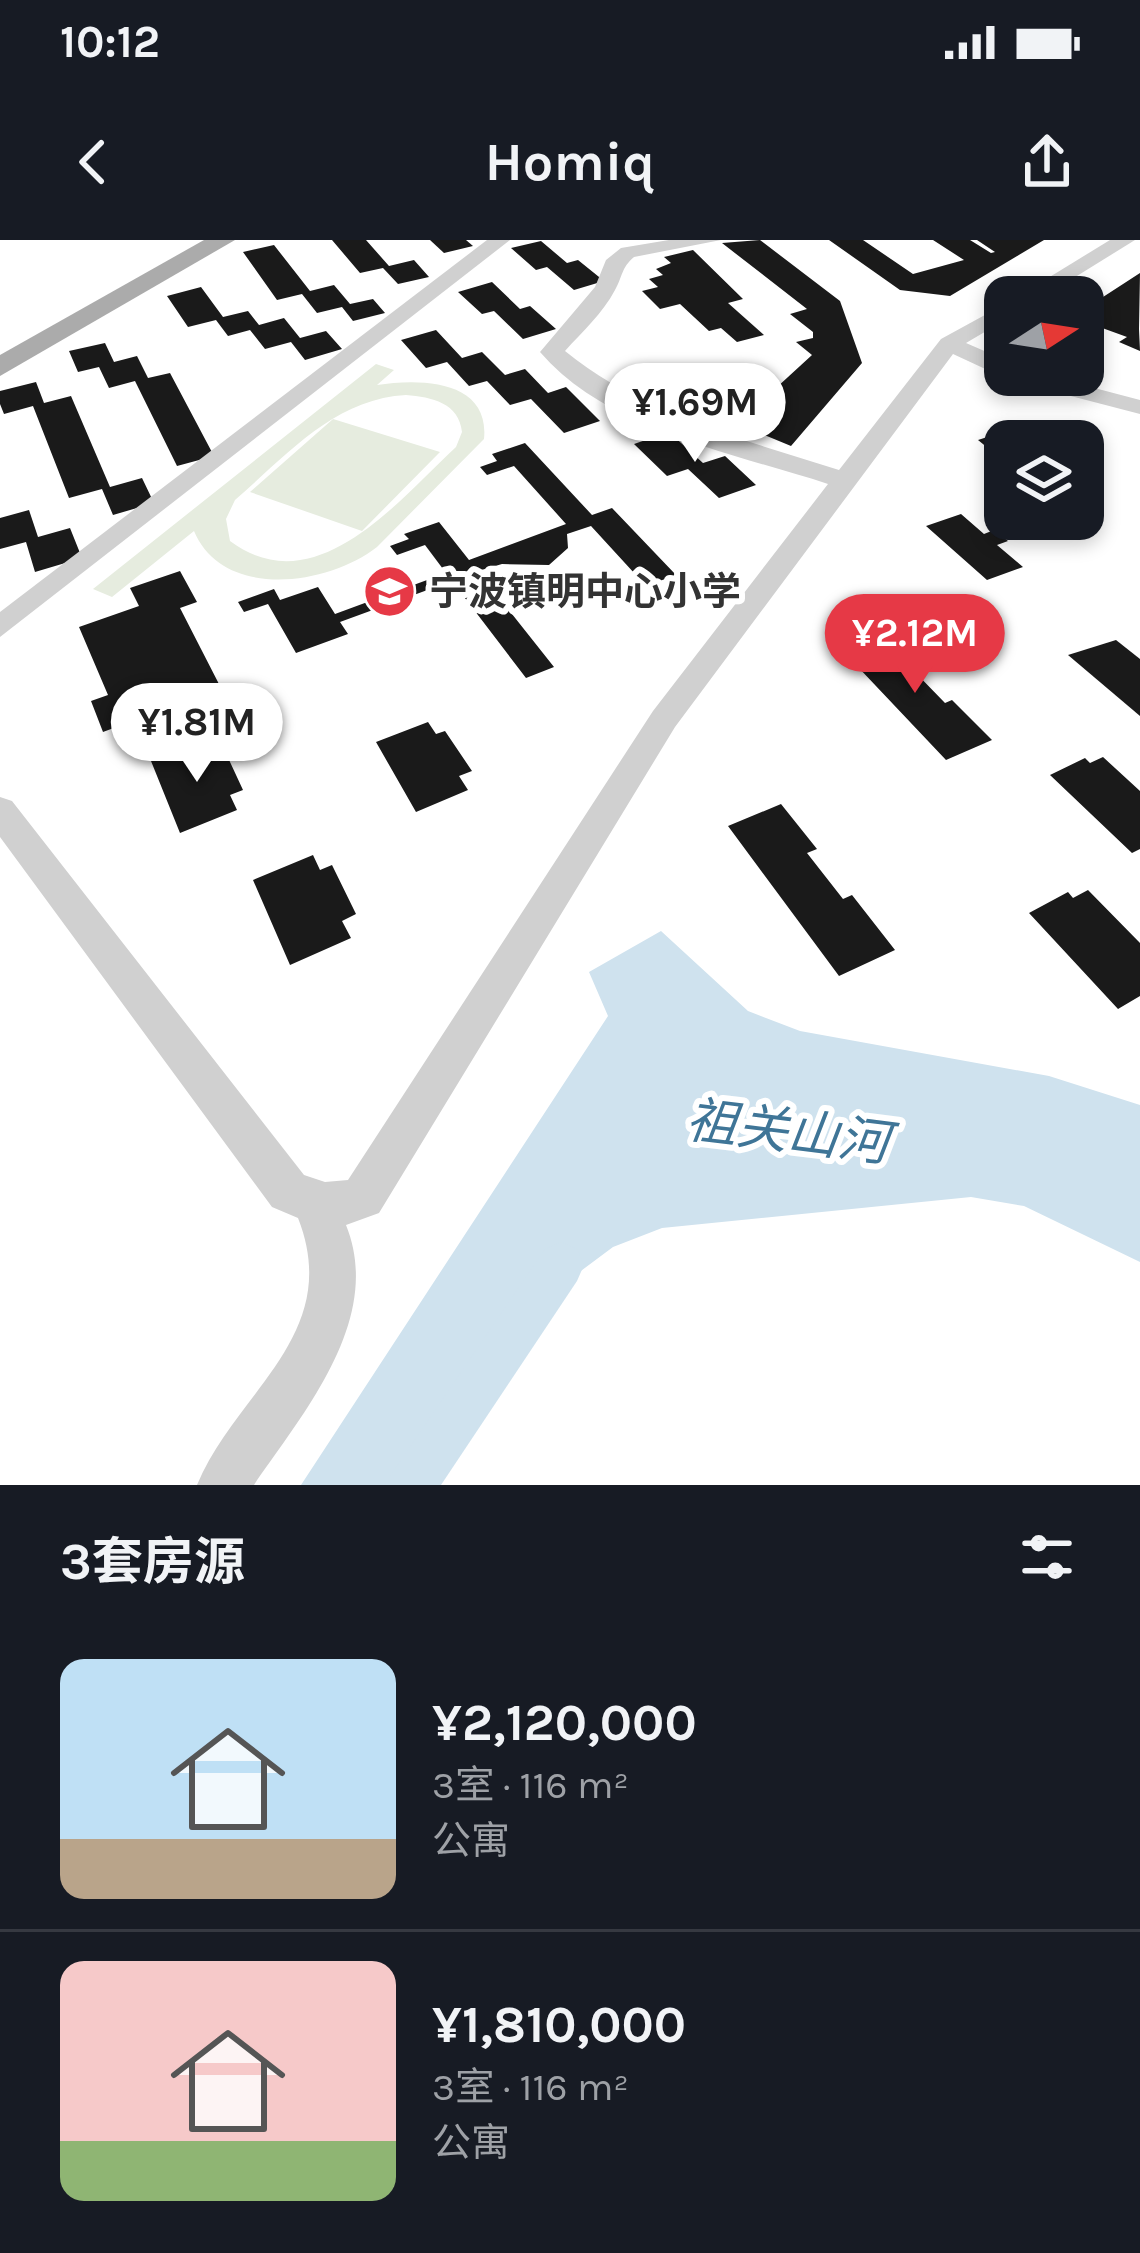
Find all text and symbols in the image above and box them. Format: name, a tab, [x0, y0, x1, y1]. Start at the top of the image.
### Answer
text: 10:12	[60, 16, 160, 68]
icon: back	[60, 129, 126, 195]
icon: share	[1014, 129, 1080, 195]
text: Homiq	[485, 130, 655, 194]
north arrow	[984, 276, 1104, 396]
map controls	[984, 276, 1104, 540]
pin: ¥1.69M	[597, 363, 793, 465]
text: ¥1.69M	[632, 379, 758, 425]
button: layers	[984, 420, 1104, 540]
school or university icon: 宁波镇明中心小学	[362, 563, 418, 619]
place label: 宁波镇明中心小学	[429, 569, 741, 615]
pin: ¥2.12M	[817, 594, 1013, 696]
text: ¥2.12M	[852, 610, 978, 656]
pin: ¥1.81M	[99, 683, 295, 785]
text: ¥1.81M	[138, 699, 256, 745]
water label: 祖关山河	[683, 1090, 902, 1175]
icon: filters	[1014, 1524, 1080, 1590]
text: 3套房源	[60, 1532, 245, 1592]
text: ¥2,120,000	[432, 1693, 697, 1753]
icon: home	[156, 1707, 300, 1851]
text: 3室 · 116 m²	[432, 1762, 629, 1808]
text: 公寓	[432, 1818, 510, 1864]
text: ¥1,810,000	[432, 1995, 686, 2055]
icon: home	[156, 2009, 300, 2153]
text: 3室 · 116 m²	[432, 2064, 629, 2110]
text: 公寓	[432, 2120, 510, 2166]

